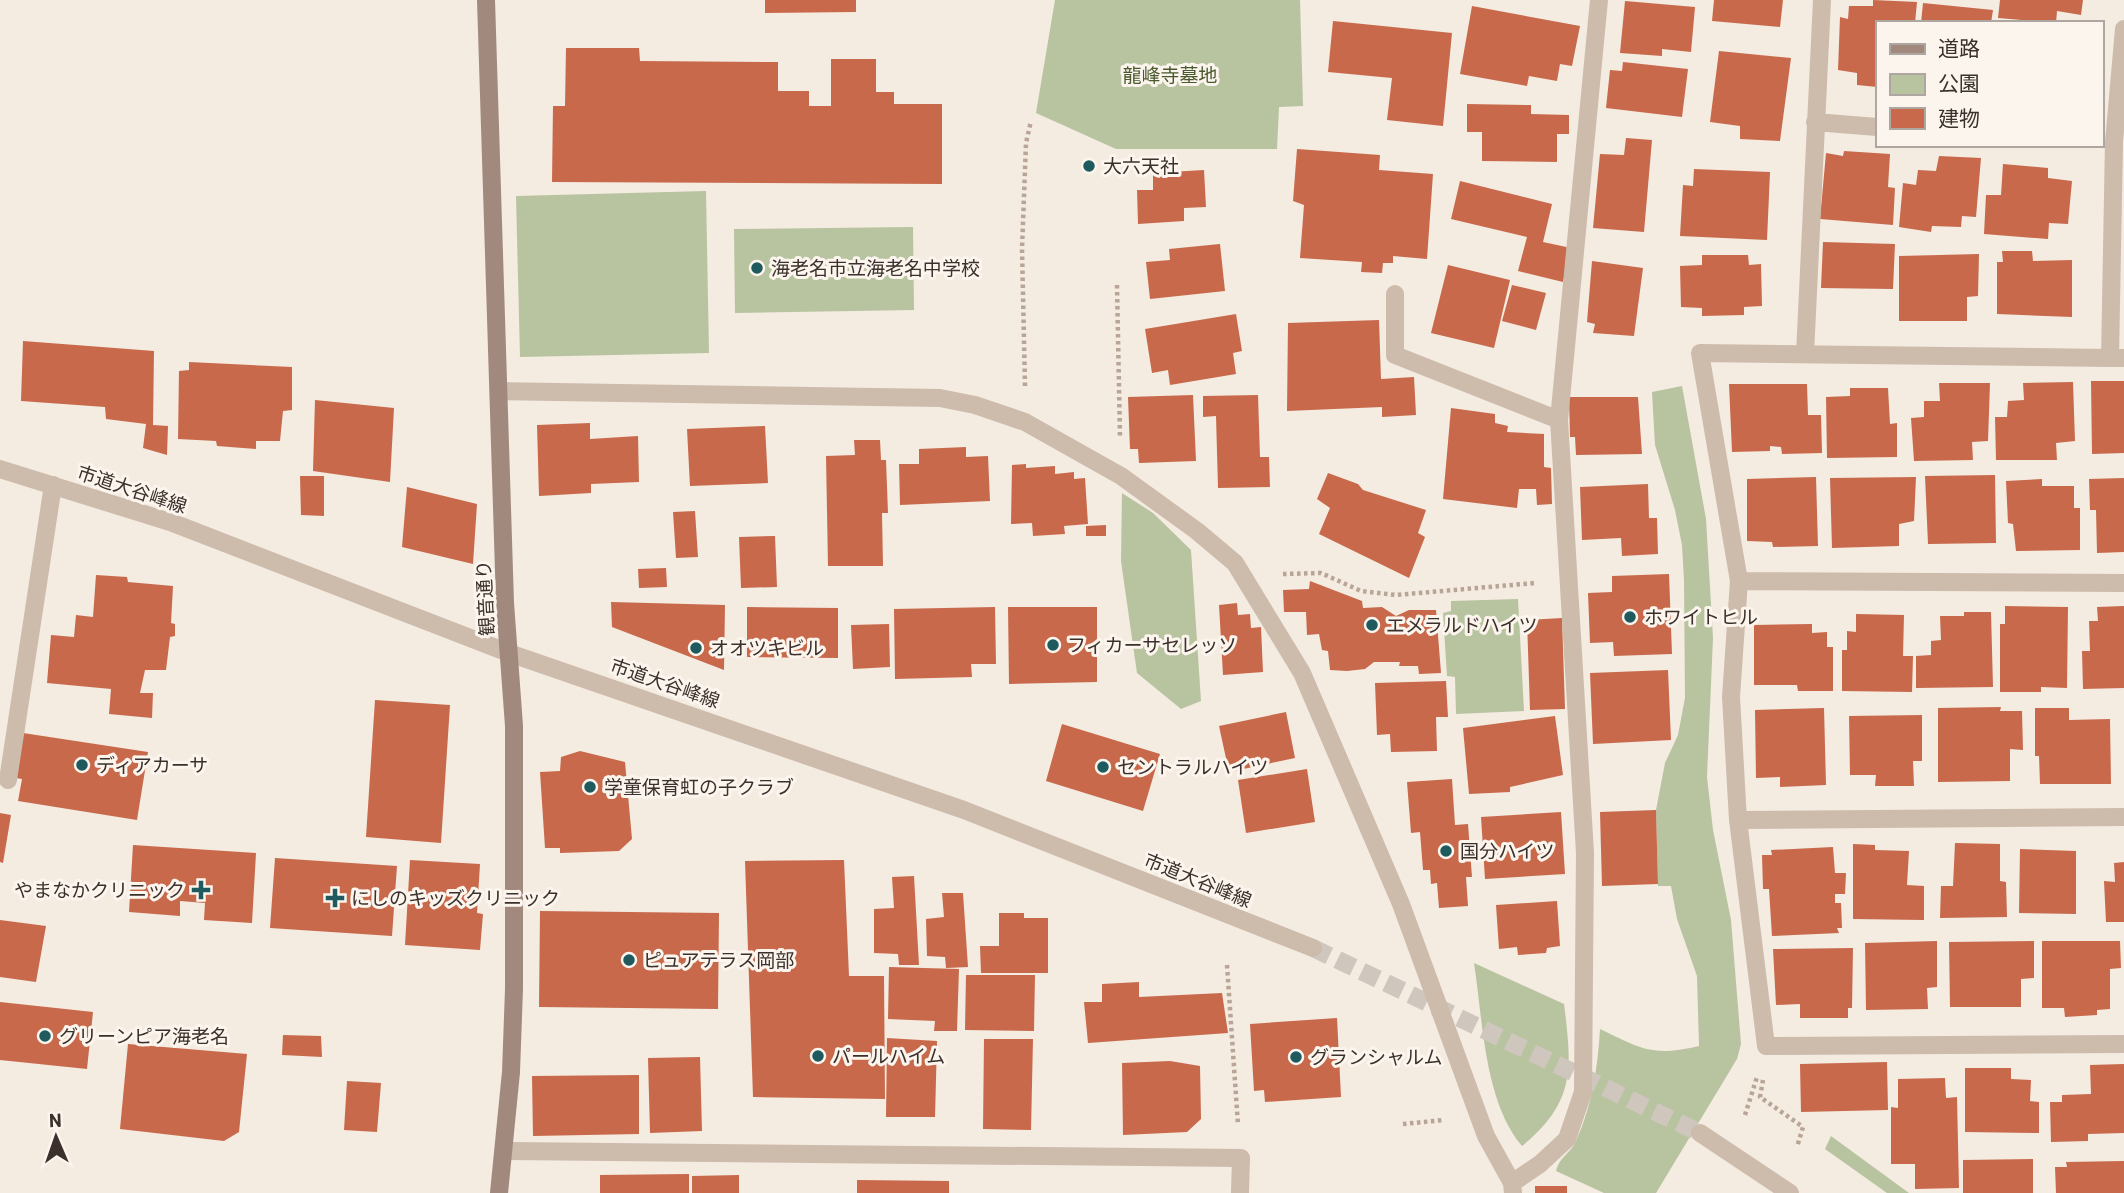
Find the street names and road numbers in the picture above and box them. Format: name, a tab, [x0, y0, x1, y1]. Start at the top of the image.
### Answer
street label: 市道大谷峰線	[74, 460, 190, 517]
street label: 観音通り	[471, 559, 498, 637]
street label: 市道大谷峰線	[608, 653, 723, 712]
street label: 市道大谷峰線	[1141, 848, 1255, 912]

